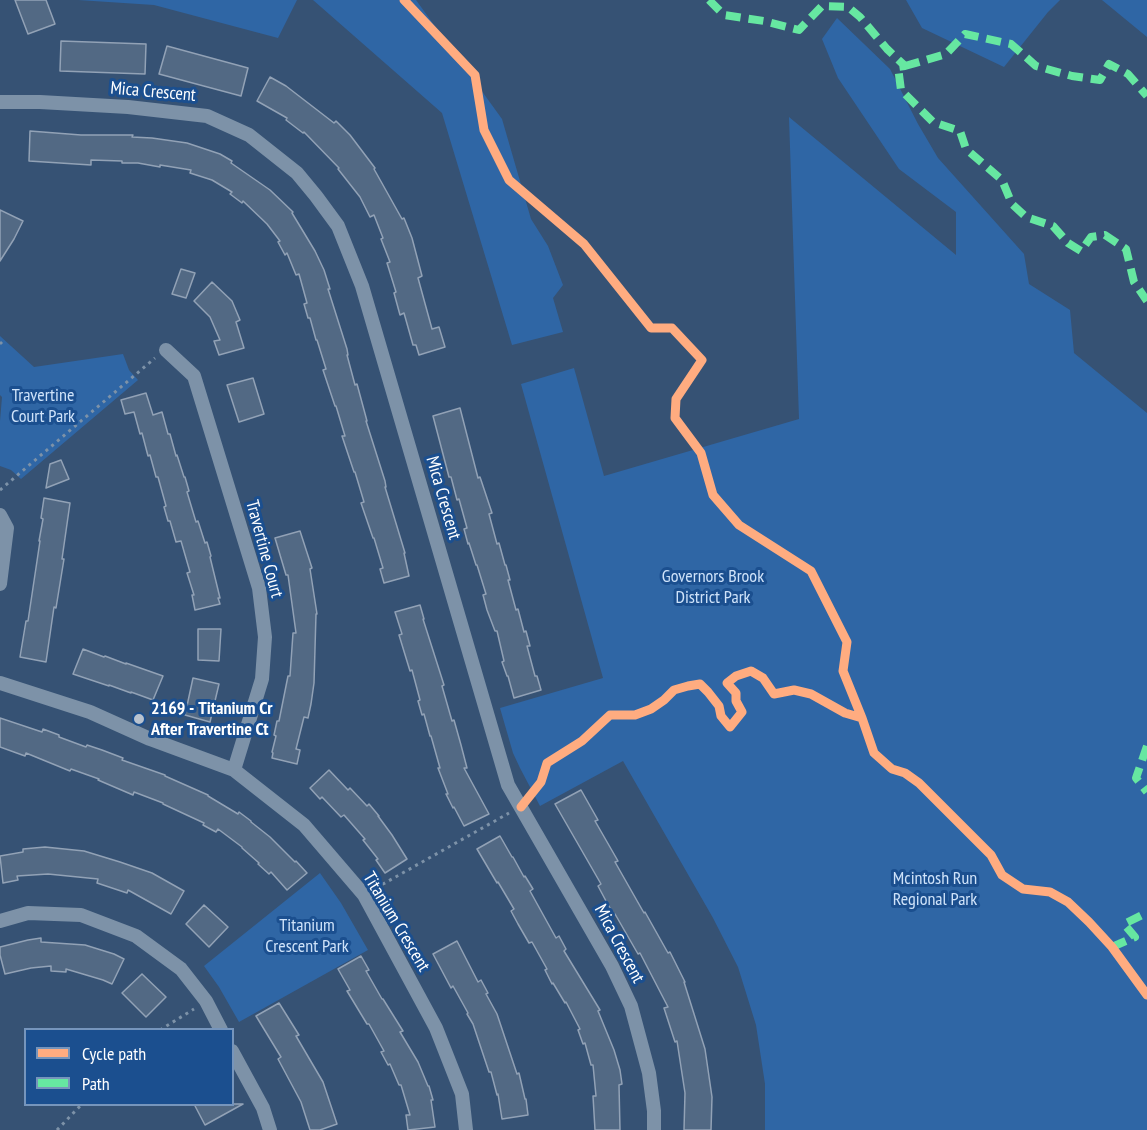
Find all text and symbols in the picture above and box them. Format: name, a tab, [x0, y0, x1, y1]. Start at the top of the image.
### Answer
street label: Mica Crescent	[109, 78, 197, 106]
park label: Travertine Court Park	[11, 385, 75, 428]
street label: Mica Crescent	[421, 454, 465, 542]
street label: Travertine Court	[241, 498, 287, 600]
park label: Governors Brook District Park	[662, 566, 764, 608]
place label: 2169 - Titanium Cr After Travertine Ct	[151, 698, 273, 740]
marker: 2169 - Titanium Cr After Travertine Ct	[132, 712, 146, 726]
street label: Titanium Crescent	[358, 868, 434, 976]
park label: Mcintosh Run Regional Park	[893, 868, 977, 910]
street label: Mica Crescent	[589, 901, 649, 987]
park label: Titanium Crescent Park	[265, 915, 349, 958]
legend	[24, 1028, 234, 1106]
text: Cycle path	[82, 1042, 146, 1065]
text: Path	[82, 1072, 110, 1095]

